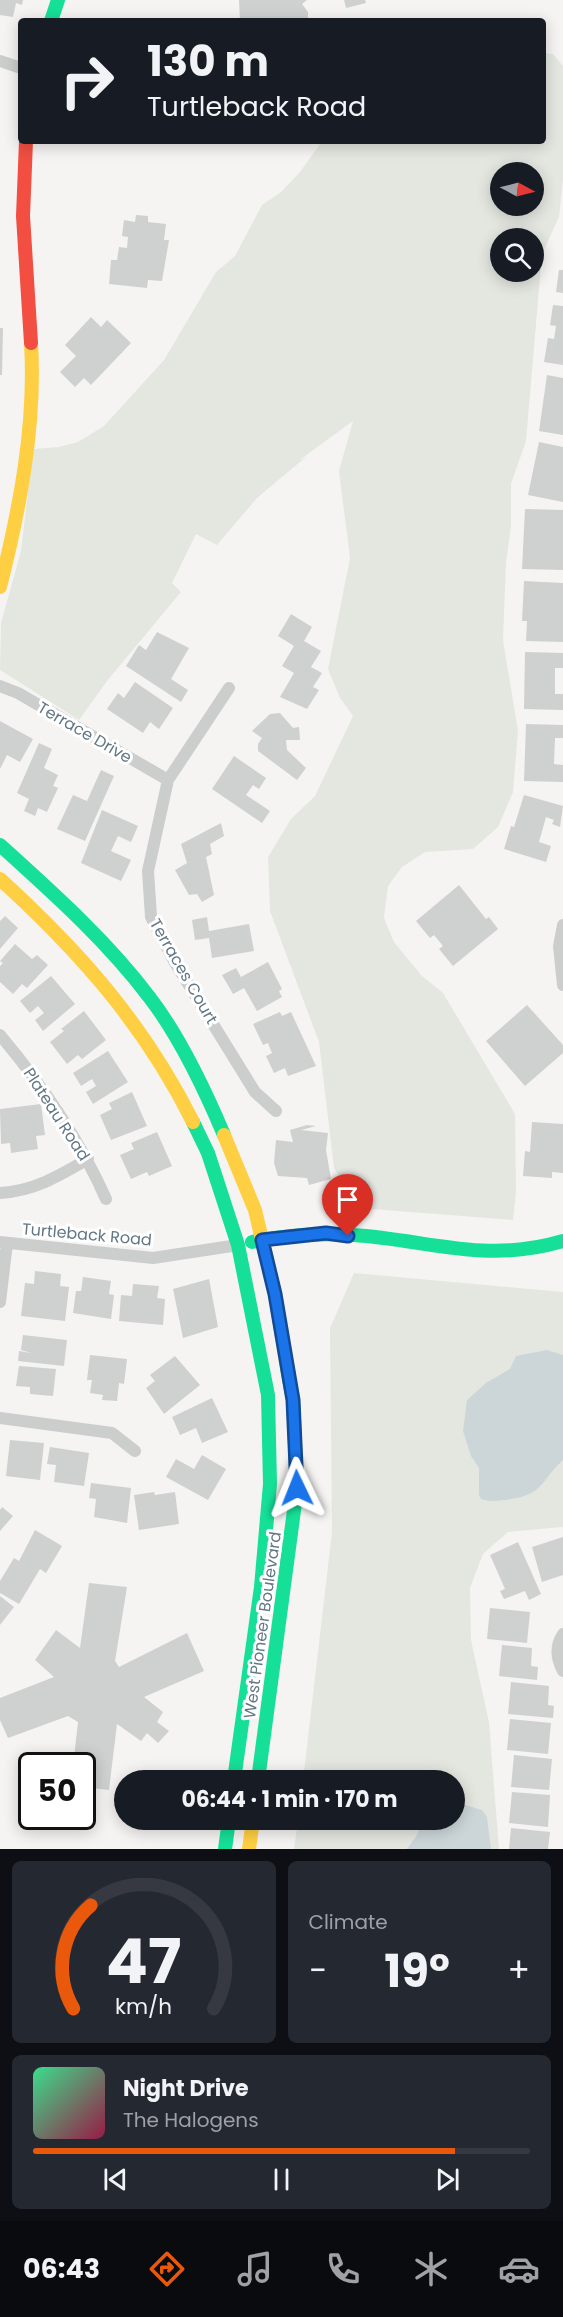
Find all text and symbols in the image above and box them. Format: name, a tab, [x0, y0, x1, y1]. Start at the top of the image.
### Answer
text: 130 m	[147, 32, 269, 91]
icon: right	[48, 42, 126, 120]
text: Turtleback Road	[147, 88, 366, 125]
north arrow	[490, 162, 544, 216]
map controls	[490, 162, 544, 282]
button: search	[490, 228, 544, 282]
street label: Terrace Drive	[33, 696, 136, 769]
street label: Terraces Court	[144, 914, 223, 1028]
street label: Plateau Road	[18, 1063, 95, 1165]
pin	[322, 1174, 373, 1236]
icon: arrive	[331, 1183, 364, 1216]
street label: Turtleback Road	[21, 1217, 153, 1252]
position arrow	[265, 1456, 329, 1520]
street label: West Pioneer Boulevard	[238, 1530, 287, 1720]
speed limit sign: 50	[18, 1752, 96, 1830]
text: 06:44 · 1 min · 170 m	[181, 1784, 398, 1815]
text: Climate	[309, 1908, 388, 1936]
text: 47	[106, 1917, 182, 2005]
text: 19°	[384, 1940, 450, 2003]
text: −	[309, 1947, 327, 1994]
text: +	[507, 1947, 530, 1994]
text: km/h	[115, 1991, 172, 2022]
text: Night Drive	[123, 2073, 249, 2104]
text: The Halogens	[123, 2106, 259, 2134]
icon: previous	[99, 2163, 132, 2196]
icon: pause	[265, 2163, 298, 2196]
icon: next	[431, 2163, 464, 2196]
icon: directions	[146, 2248, 188, 2290]
icon: music	[234, 2248, 276, 2290]
icon: phone	[322, 2248, 364, 2290]
icon: climate	[410, 2248, 452, 2290]
icon: car	[498, 2248, 540, 2290]
text: 06:43	[23, 2250, 100, 2287]

